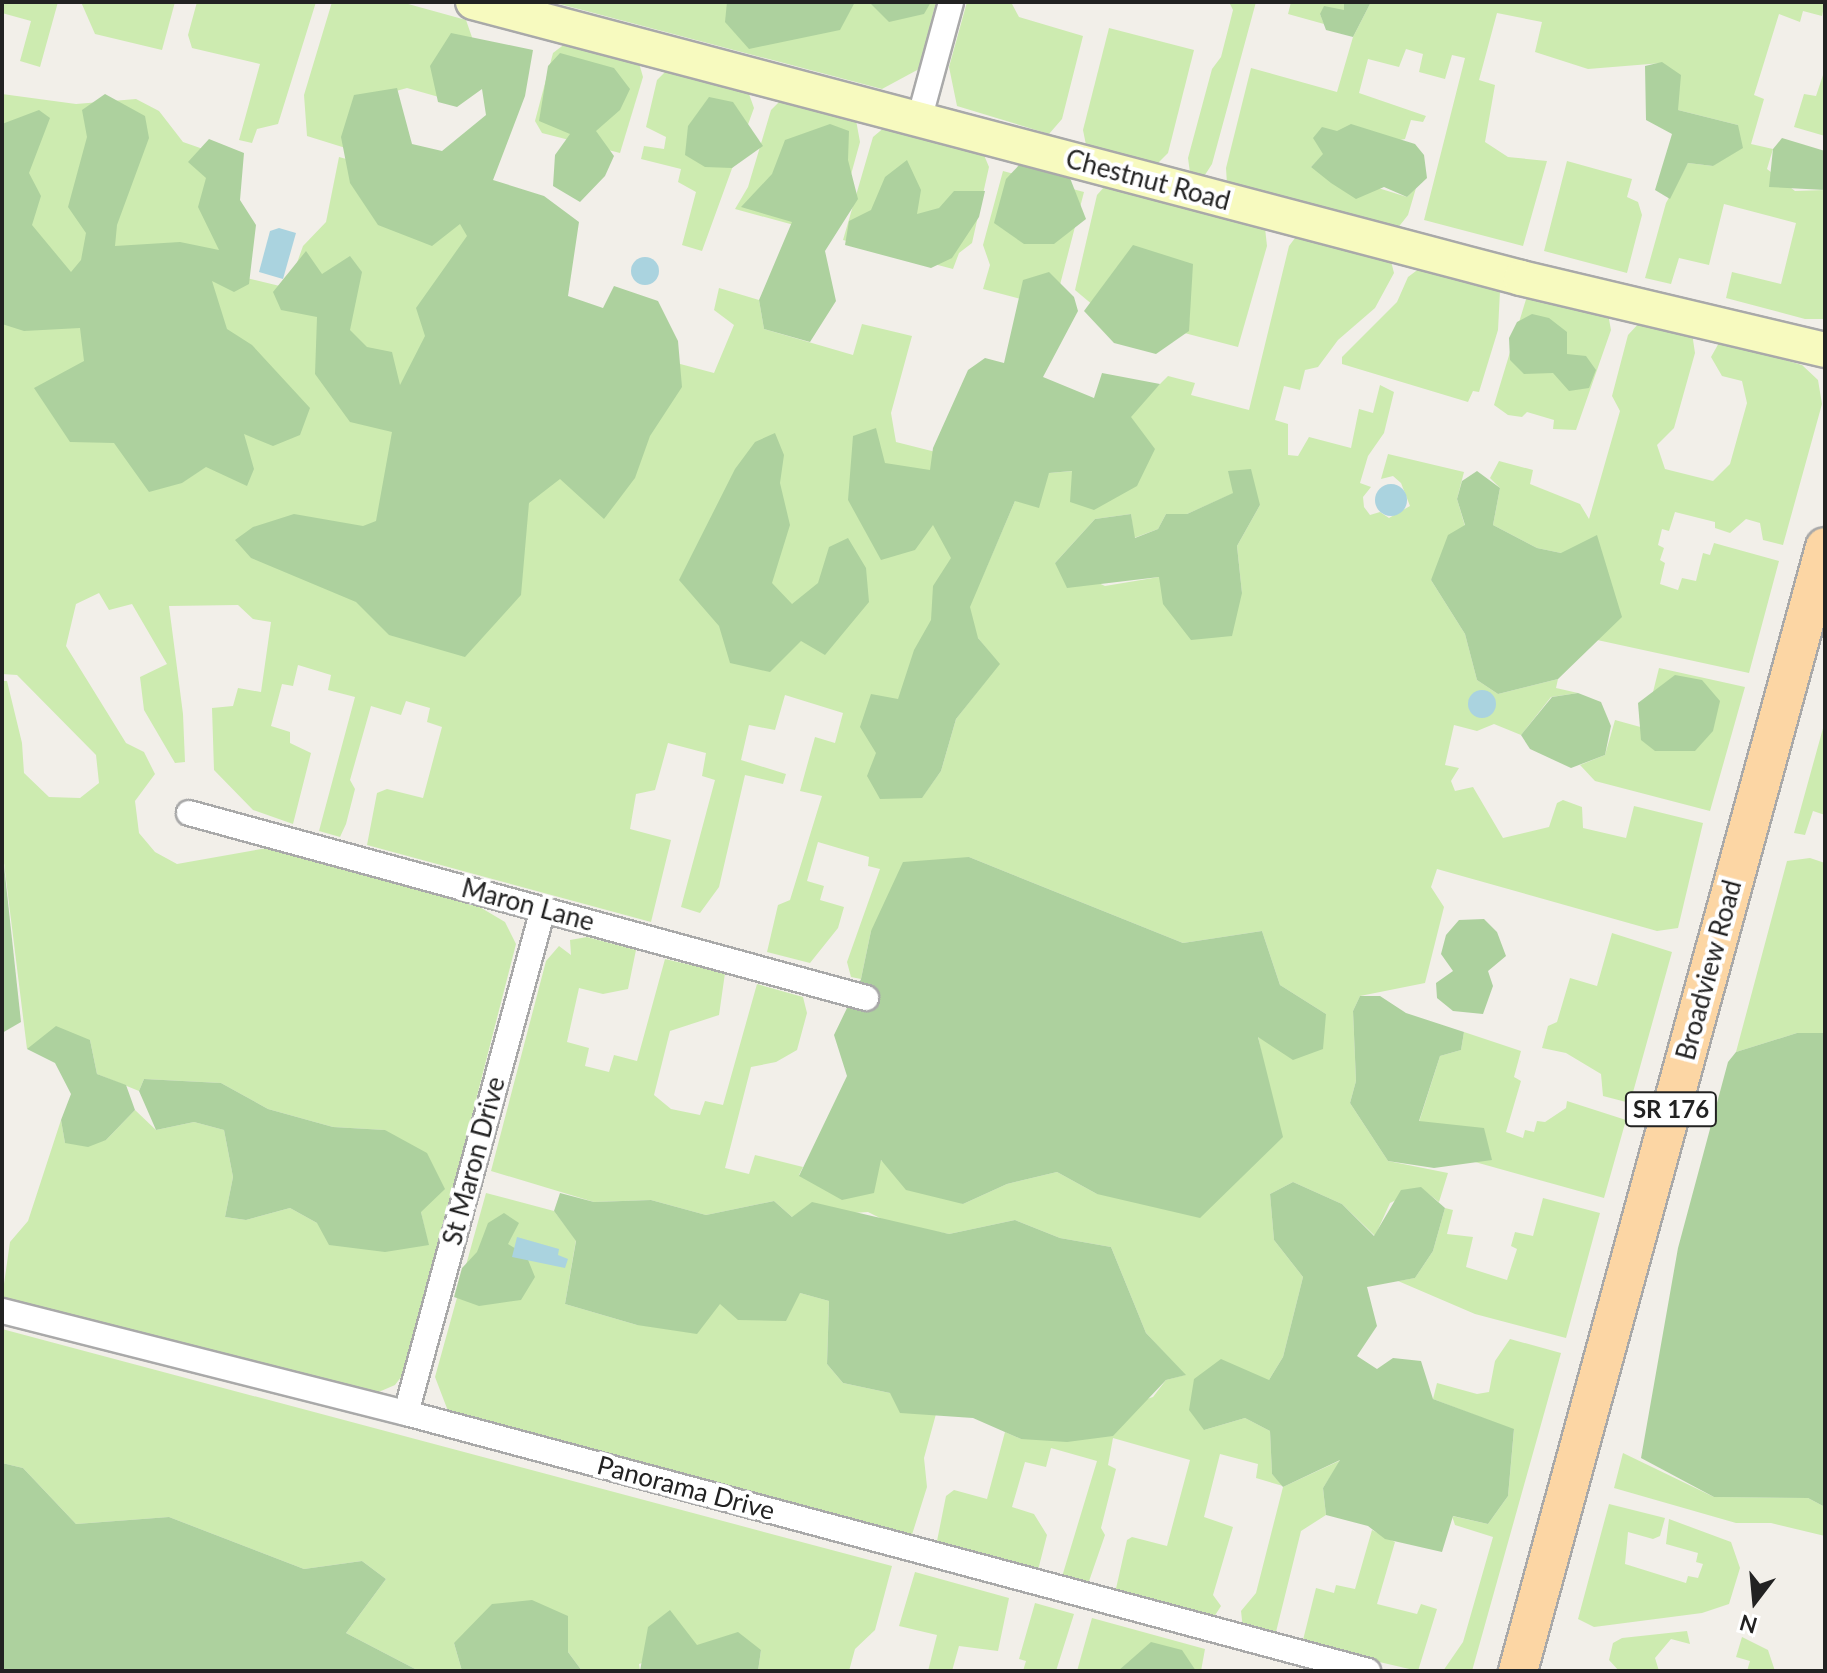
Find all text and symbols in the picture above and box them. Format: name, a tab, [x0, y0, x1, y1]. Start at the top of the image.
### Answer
street label: Chestnut Road	[1062, 143, 1234, 217]
street label: Maron Lane	[458, 872, 598, 938]
street label: Broadview Road	[1670, 876, 1748, 1064]
street label: St Maron Drive	[437, 1073, 511, 1249]
road number: SR 176	[1623, 1089, 1719, 1129]
street label: Panorama Drive	[594, 1449, 778, 1527]
north arrow	[1715, 1561, 1795, 1641]
text: N	[1736, 1609, 1760, 1640]

